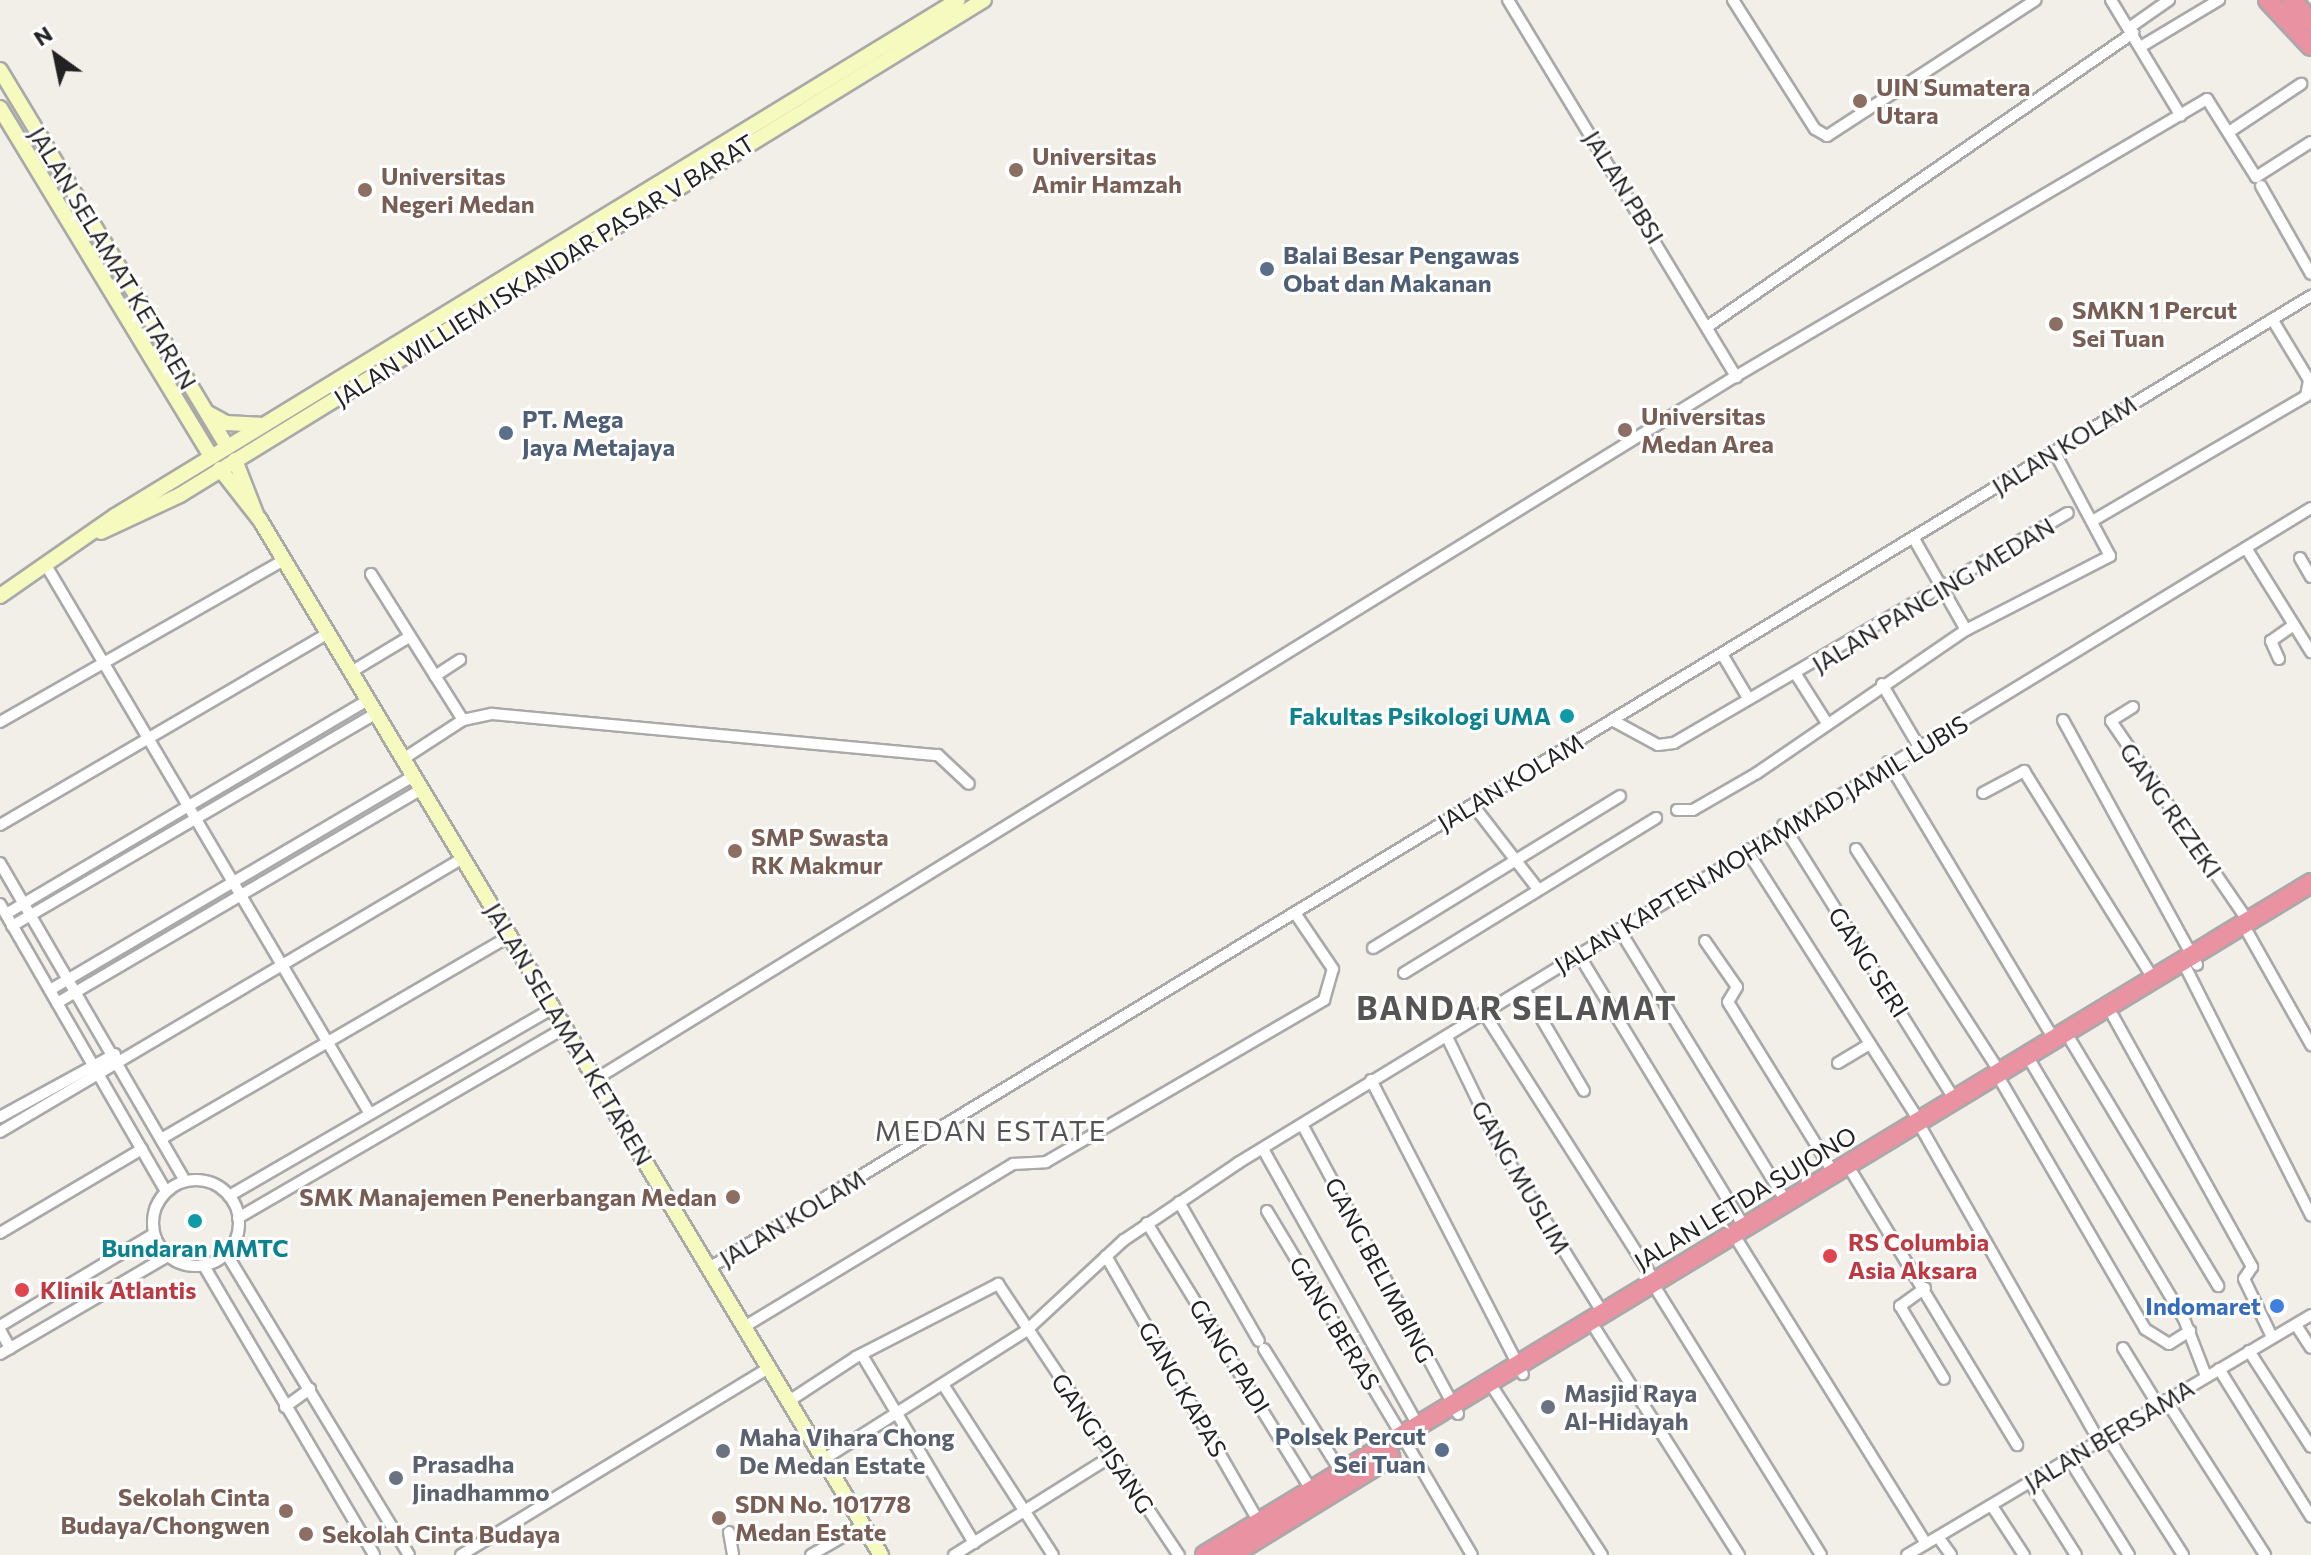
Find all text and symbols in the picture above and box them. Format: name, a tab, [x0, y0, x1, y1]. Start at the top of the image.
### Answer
north arrow	[16, 16, 96, 96]
text: N	[28, 20, 57, 51]
place label: UIN Sumatera Utara	[1876, 73, 2030, 129]
marker: UIN Sumatera Utara	[1851, 92, 1869, 110]
street label: JALAN SELAMAT KETAREN	[23, 121, 203, 395]
street label: JALAN PBSI	[1578, 125, 1670, 249]
street label: JALAN WILLIEM ISKANDAR PASAR V BARAT	[329, 128, 759, 412]
place label: Universitas Amir Hamzah	[1032, 142, 1182, 198]
marker: Universitas Amir Hamzah	[1007, 161, 1025, 179]
place label: Universitas Negeri Medan	[381, 162, 535, 218]
marker: Universitas Negeri Medan	[356, 181, 374, 199]
place label: Balai Besar Pengawas Obat dan Makanan	[1283, 241, 1520, 297]
marker: Balai Besar Pengawas Obat dan Makanan	[1258, 260, 1276, 278]
place label: SMKN 1 Percut Sei Tuan	[2072, 296, 2237, 352]
marker: SMKN 1 Percut Sei Tuan	[2047, 315, 2065, 333]
street label: JALAN KOLAM	[1987, 389, 2141, 501]
place label: Universitas Medan Area	[1641, 402, 1774, 458]
place label: PT. Mega Jaya Metajaya	[522, 405, 675, 461]
marker: Universitas Medan Area	[1616, 421, 1634, 439]
marker: PT. Mega Jaya Metajaya	[497, 424, 515, 442]
street label: JALAN PANCING MEDAN	[1807, 511, 2059, 679]
place label: Fakultas Psikologi UMA	[1289, 702, 1551, 730]
marker: Fakultas Psikologi UMA	[1558, 707, 1576, 725]
street label: JALAN KAPTEN MOHAMMAD JAMIL LUBIS	[1549, 709, 1973, 979]
street label: JALAN KOLAM	[1432, 727, 1588, 837]
street label: GANG REZEKI	[2114, 737, 2228, 883]
place label: SMP Swasta RK Makmur	[751, 823, 889, 879]
marker: SMP Swasta RK Makmur	[726, 842, 744, 860]
street label: JALAN SELAMAT KETAREN	[479, 897, 659, 1171]
street label: GANG SERI	[1823, 902, 1915, 1022]
district label: BANDAR SELAMAT	[1356, 988, 1678, 1026]
street label: GANG MUSLIM	[1465, 1095, 1577, 1259]
district label: MEDAN ESTATE	[875, 1113, 1107, 1147]
street label: JALAN LETDA SUJONO	[1629, 1120, 1861, 1276]
street label: JALAN KOLAM	[714, 1163, 870, 1273]
street label: GANG BELIMBING	[1319, 1173, 1441, 1367]
place label: SMK Manajemen Penerbangan Medan	[299, 1183, 717, 1211]
marker: SMK Manajemen Penerbangan Medan	[724, 1188, 742, 1206]
marker: Bundaran MMTC	[186, 1212, 204, 1230]
place label: RS Columbia Asia Aksara	[1848, 1228, 1989, 1284]
place label: Bundaran MMTC	[101, 1234, 289, 1262]
marker: RS Columbia Asia Aksara	[1819, 1245, 1841, 1267]
street label: GANG BERAS	[1284, 1251, 1386, 1395]
place label: Klinik Atlantis	[40, 1276, 196, 1304]
marker: Klinik Atlantis	[11, 1279, 33, 1301]
place label: Indomaret	[2145, 1292, 2261, 1320]
street label: GANG PADI	[1184, 1294, 1276, 1418]
marker: Indomaret	[2268, 1297, 2286, 1315]
street label: GANG KAPAS	[1133, 1316, 1233, 1462]
street label: GANG PISANG	[1046, 1368, 1160, 1518]
street label: JALAN BERSAMA	[2019, 1373, 2199, 1497]
place label: Masjid Raya Al-Hidayah	[1564, 1379, 1697, 1435]
marker: Masjid Raya Al-Hidayah	[1539, 1398, 1557, 1416]
place label: Polsek Percut Sei Tuan	[1275, 1422, 1426, 1478]
place label: Maha Vihara Chong De Medan Estate	[739, 1423, 954, 1479]
marker: Polsek Percut Sei Tuan	[1433, 1441, 1451, 1459]
marker: Maha Vihara Chong De Medan Estate	[714, 1442, 732, 1460]
place label: Prasadha Jinadhammo	[412, 1450, 550, 1506]
marker: Prasadha Jinadhammo	[387, 1469, 405, 1487]
place label: Sekolah Cinta Budaya/Chongwen	[60, 1483, 270, 1539]
place label: SDN No. 101778 Medan Estate	[735, 1490, 911, 1546]
marker: Sekolah Cinta Budaya/Chongwen	[277, 1502, 295, 1520]
marker: SDN No. 101778 Medan Estate	[710, 1509, 728, 1527]
place label: Sekolah Cinta Budaya	[322, 1520, 560, 1548]
marker: Sekolah Cinta Budaya	[297, 1525, 315, 1543]

